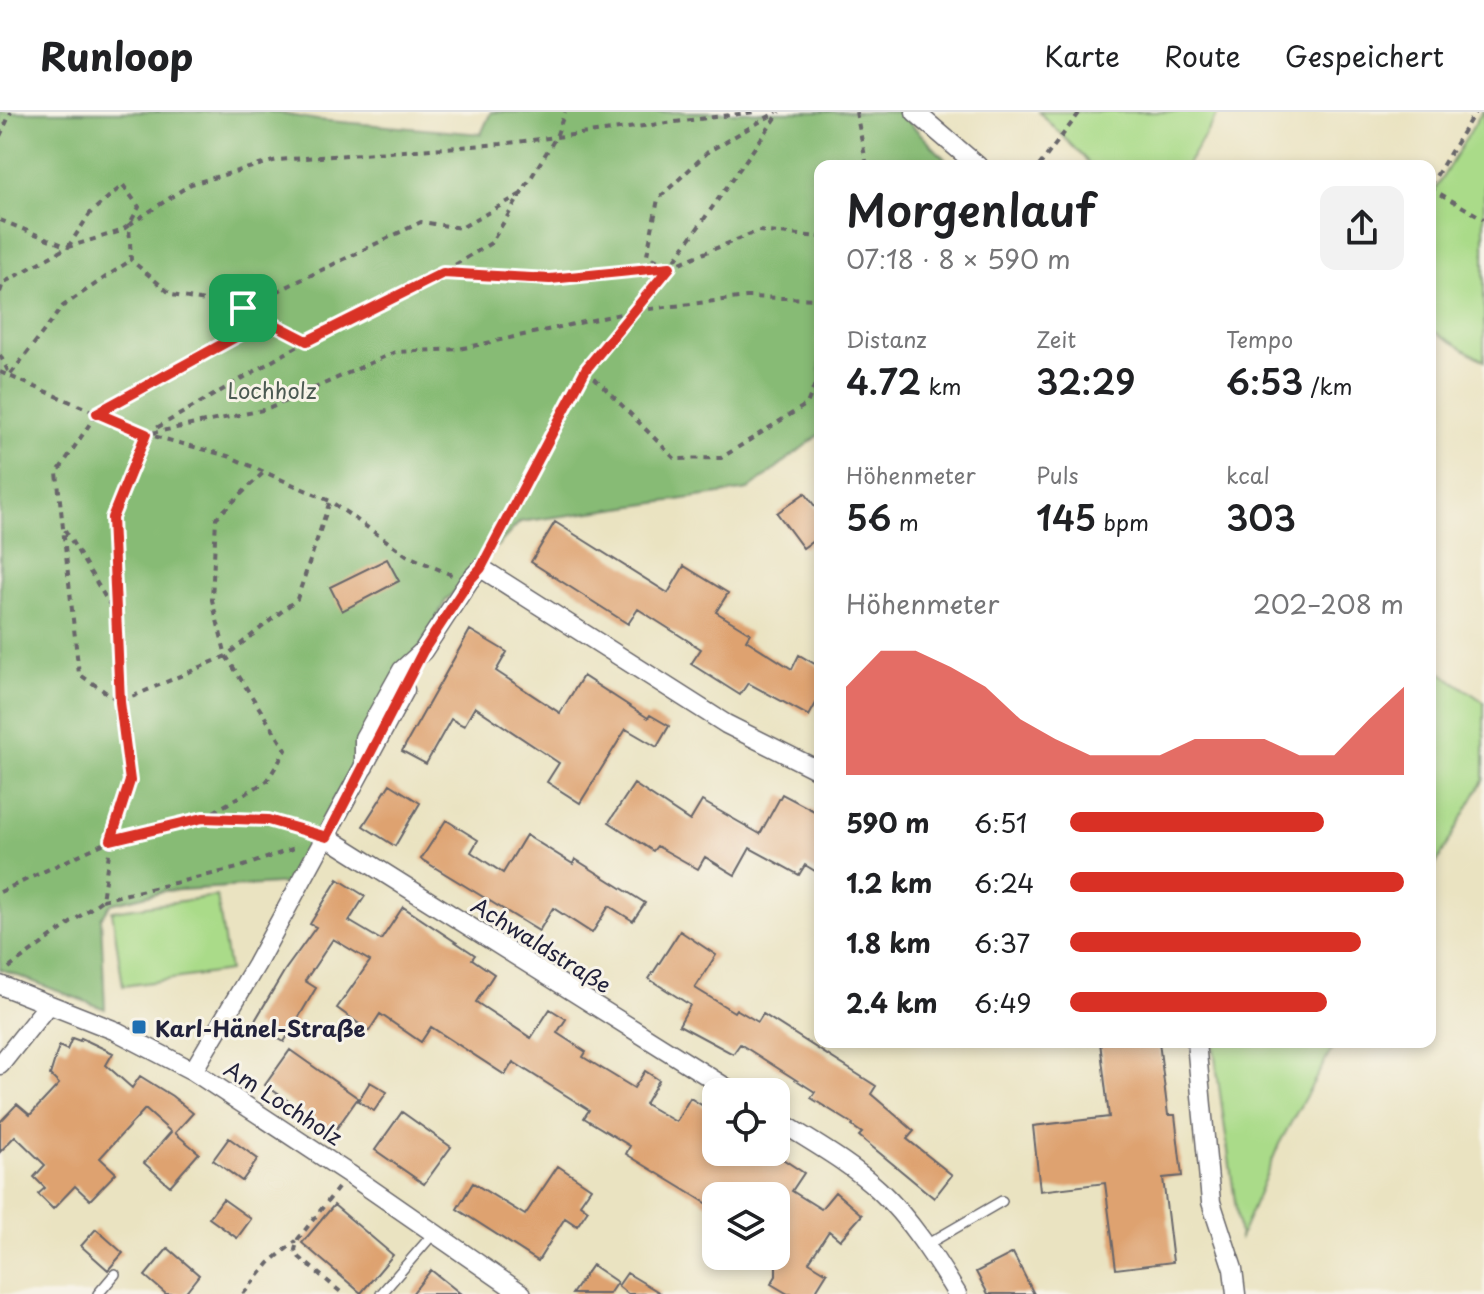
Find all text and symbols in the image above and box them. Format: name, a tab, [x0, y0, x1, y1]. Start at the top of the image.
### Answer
text: Runloop	[40, 27, 193, 84]
text: Karte	[1044, 34, 1120, 77]
text: Route	[1164, 34, 1241, 77]
text: Gespeichert	[1285, 34, 1444, 77]
text: Morgenlauf	[846, 176, 1095, 242]
button: share	[1320, 186, 1404, 270]
text: 07:18 · 8 × 590 m	[846, 239, 1071, 278]
pin	[209, 274, 277, 342]
icon: arrive	[221, 286, 265, 330]
text: Distanz	[846, 322, 927, 355]
text: Zeit	[1036, 322, 1076, 355]
text: Tempo	[1226, 322, 1293, 355]
text: 4.72	[846, 355, 921, 407]
text: 32:29	[1036, 355, 1135, 407]
text: 6:53	[1226, 355, 1303, 407]
text: km	[921, 369, 961, 402]
text: /km	[1303, 369, 1353, 402]
park label: Lochholz	[227, 373, 317, 406]
text: Höhenmeter	[846, 458, 976, 491]
text: Puls	[1036, 458, 1079, 491]
text: kcal	[1226, 458, 1270, 491]
text: 56	[846, 491, 892, 543]
text: 145	[1036, 491, 1096, 543]
text: 303	[1226, 491, 1296, 543]
text: m	[892, 505, 919, 538]
text: bpm	[1096, 505, 1149, 538]
text: Höhenmeter	[846, 584, 999, 623]
text: 202–208 m	[1253, 584, 1404, 623]
text: 590 m	[846, 803, 930, 842]
text: 6:51	[974, 803, 1027, 842]
text: 1.2 km	[846, 863, 932, 902]
text: 6:24	[974, 863, 1035, 902]
street label: Achwaldstraße	[466, 888, 618, 1000]
text: 1.8 km	[846, 923, 931, 962]
text: 6:37	[974, 923, 1030, 962]
text: 2.4 km	[846, 983, 938, 1022]
text: 6:49	[974, 983, 1032, 1022]
place label: Karl-Hänel-Straße	[155, 1011, 366, 1044]
marker: Karl-Hänel-Straße	[130, 1018, 148, 1036]
street label: Am Lochholz	[218, 1051, 350, 1153]
map controls	[702, 1078, 790, 1270]
button: locate	[702, 1078, 790, 1166]
button: layers	[702, 1182, 790, 1270]

